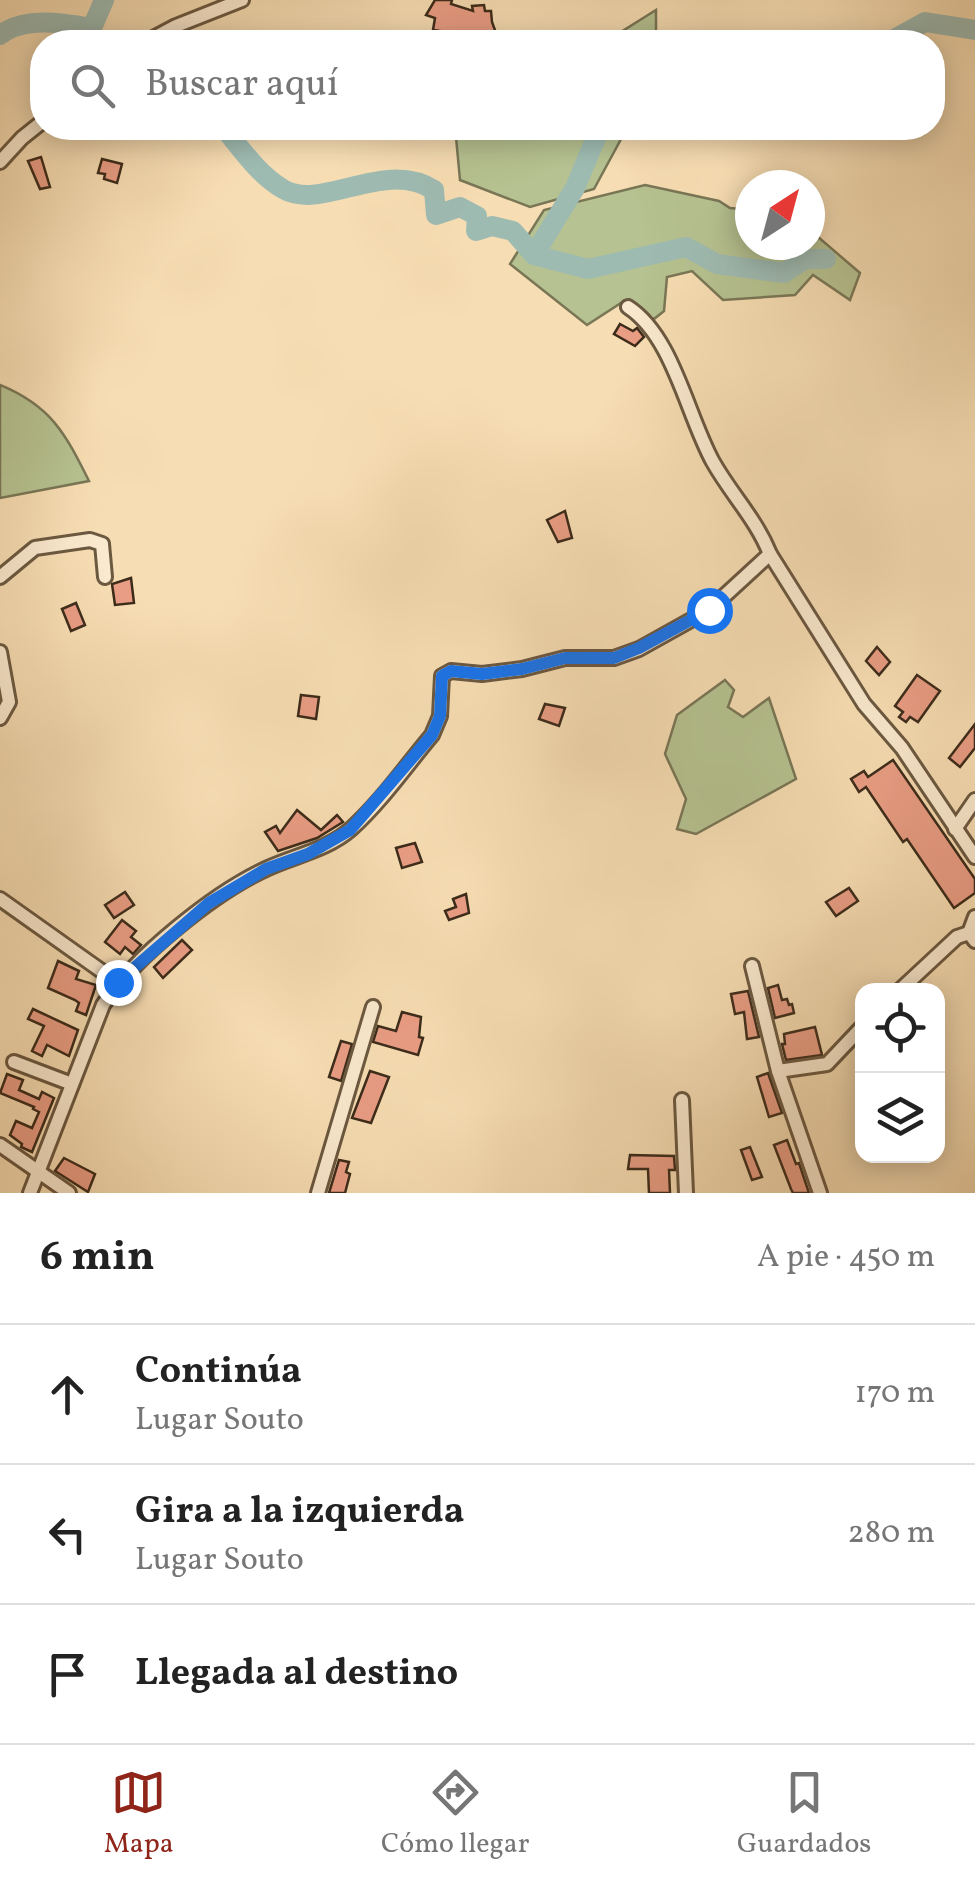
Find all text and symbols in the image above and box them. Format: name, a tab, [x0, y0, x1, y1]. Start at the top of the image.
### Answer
search box	[30, 30, 945, 140]
icon: search	[65, 58, 120, 113]
text: Buscar aquí	[145, 59, 338, 112]
north arrow	[735, 170, 825, 260]
route start	[687, 588, 733, 634]
route end	[96, 960, 142, 1006]
map controls	[855, 983, 945, 1163]
button: locate	[855, 983, 945, 1073]
button: layers	[855, 1073, 945, 1163]
text: 6 min	[40, 1229, 155, 1288]
text: A pie · 450 m	[757, 1236, 935, 1280]
text: Continúa	[135, 1346, 302, 1399]
icon: ahead	[40, 1367, 95, 1422]
text: 170 m	[854, 1372, 935, 1416]
text: Lugar Souto	[135, 1399, 304, 1443]
text: Gira a la izquierda	[135, 1486, 464, 1539]
icon: left	[40, 1507, 95, 1562]
text: 280 m	[848, 1512, 935, 1556]
text: Lugar Souto	[135, 1539, 304, 1583]
icon: arrive	[40, 1647, 95, 1702]
text: Llegada al destino	[135, 1648, 458, 1701]
tab: Mapa	[104, 1765, 174, 1864]
tab: Cómo llegar	[381, 1765, 530, 1864]
tab: Guardados	[737, 1765, 871, 1864]

